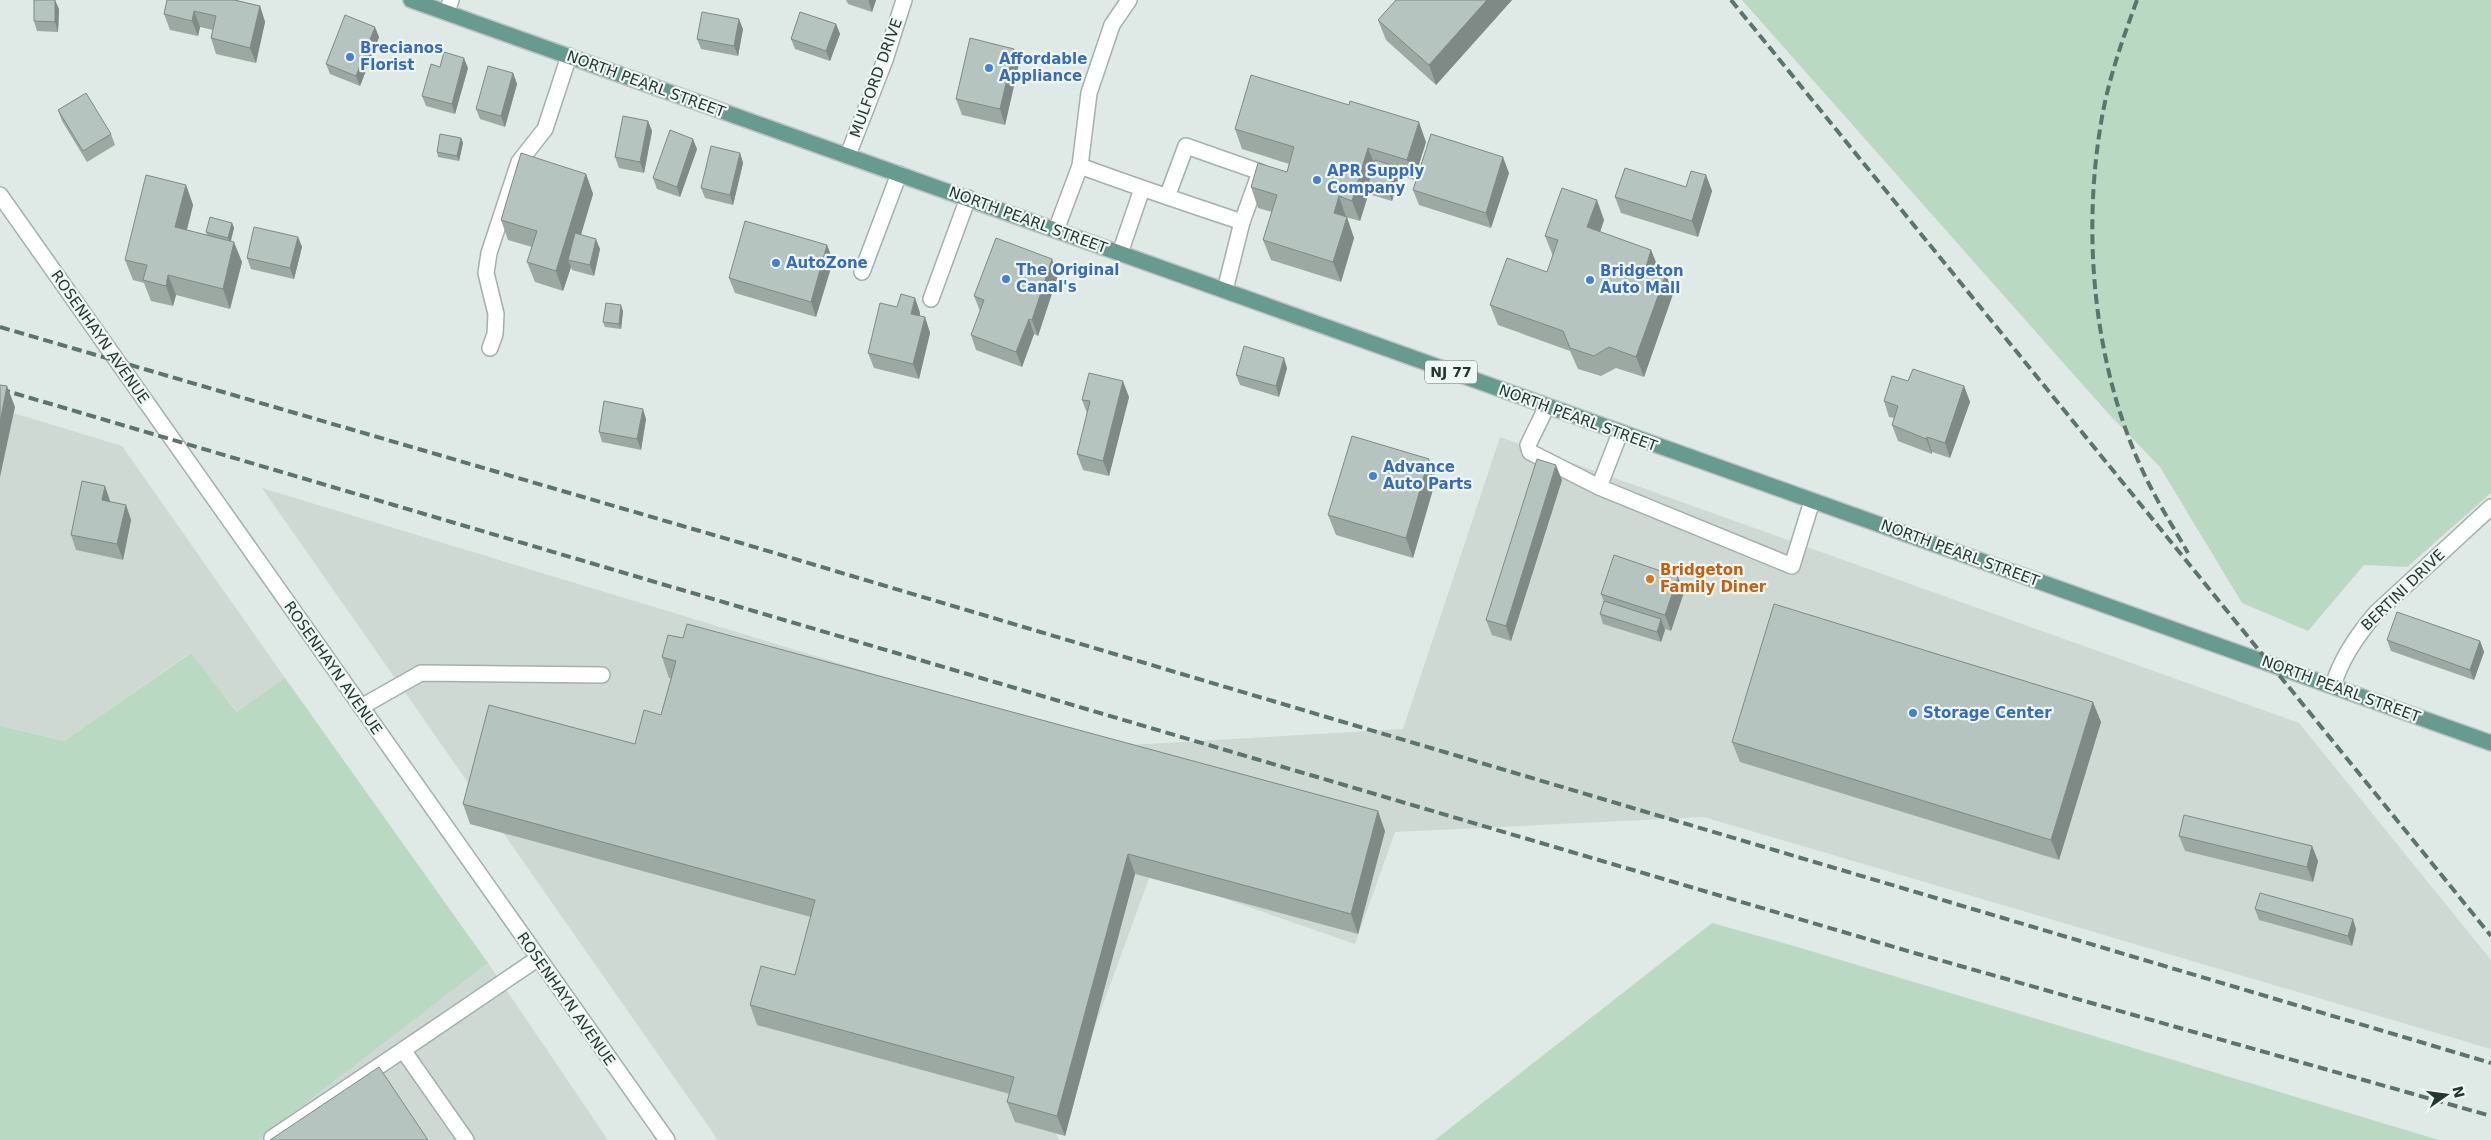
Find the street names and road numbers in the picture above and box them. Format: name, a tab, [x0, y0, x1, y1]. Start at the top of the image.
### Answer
street label: MULFORD DRIVE	[846, 16, 906, 140]
street label: NORTH PEARL STREET	[564, 47, 728, 121]
street label: NORTH PEARL STREET	[946, 183, 1110, 257]
street label: ROSENHAYN AVENUE	[47, 267, 153, 407]
road number: NJ 77	[1425, 361, 1477, 384]
street label: NORTH PEARL STREET	[1496, 381, 1660, 455]
street label: NORTH PEARL STREET	[1878, 516, 2042, 590]
street label: BERTINI DRIVE	[2357, 546, 2449, 634]
street label: ROSENHAYN AVENUE	[280, 598, 386, 738]
street label: NORTH PEARL STREET	[2259, 652, 2423, 726]
street label: ROSENHAYN AVENUE	[513, 929, 619, 1069]

